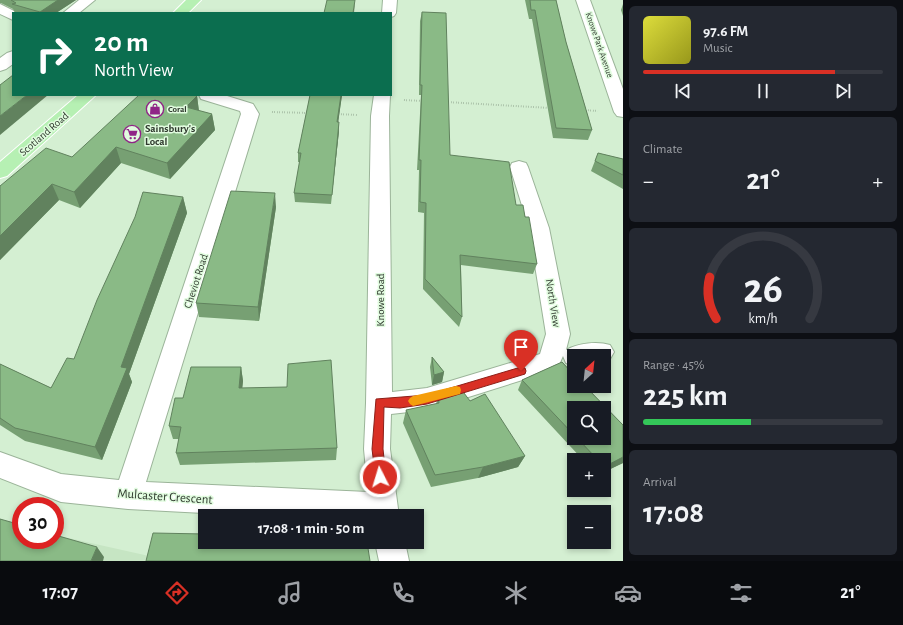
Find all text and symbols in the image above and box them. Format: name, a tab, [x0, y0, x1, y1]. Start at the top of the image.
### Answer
street label: Knowe Park Avenue	[584, 11, 614, 79]
text: 97.6 FM	[703, 24, 748, 39]
icon: right	[28, 28, 80, 80]
text: 20 m	[94, 29, 149, 57]
text: Music	[703, 42, 733, 55]
text: North View	[94, 62, 173, 80]
icon: previous	[672, 80, 694, 102]
icon: pause	[752, 80, 774, 102]
icon: next	[832, 80, 854, 102]
shop icon: Coral	[145, 99, 165, 119]
place label: Coral	[168, 105, 187, 114]
street label: Scotland Road	[17, 110, 71, 158]
place label: Sainsbury's Local	[145, 123, 195, 147]
supermarket icon: Sainsbury's Local	[122, 124, 142, 144]
text: Climate	[643, 143, 682, 156]
text: 21°	[746, 165, 780, 195]
text: −	[643, 170, 654, 192]
text: +	[872, 170, 883, 192]
street label: Cheviot Road	[182, 252, 210, 310]
text: 26	[743, 268, 783, 309]
street label: Knowe Road	[375, 273, 386, 326]
street label: North View	[544, 278, 562, 328]
text: km/h	[748, 311, 778, 325]
pin	[504, 330, 538, 371]
icon: arrive	[510, 336, 532, 358]
north arrow	[567, 349, 611, 393]
map controls	[567, 349, 611, 549]
text: Range · 45%	[643, 359, 705, 372]
text: 225 km	[643, 381, 728, 411]
button: search	[567, 401, 611, 445]
button: +	[567, 453, 611, 497]
position arrow	[359, 456, 401, 498]
text: Arrival	[643, 476, 676, 489]
street label: Mulcaster Crescent	[117, 487, 213, 507]
speed limit sign: 30	[12, 497, 64, 549]
text: 17:08	[643, 498, 704, 528]
button: −	[567, 505, 611, 549]
text: 17:08 · 1 min · 50 m	[258, 521, 364, 536]
icon: directions	[163, 579, 191, 607]
icon: music	[276, 579, 304, 607]
icon: phone	[389, 579, 417, 607]
icon: climate	[502, 579, 530, 607]
icon: car	[614, 579, 642, 607]
icon: filters	[727, 579, 755, 607]
text: 17:07	[42, 584, 78, 602]
text: 21°	[840, 584, 860, 602]

